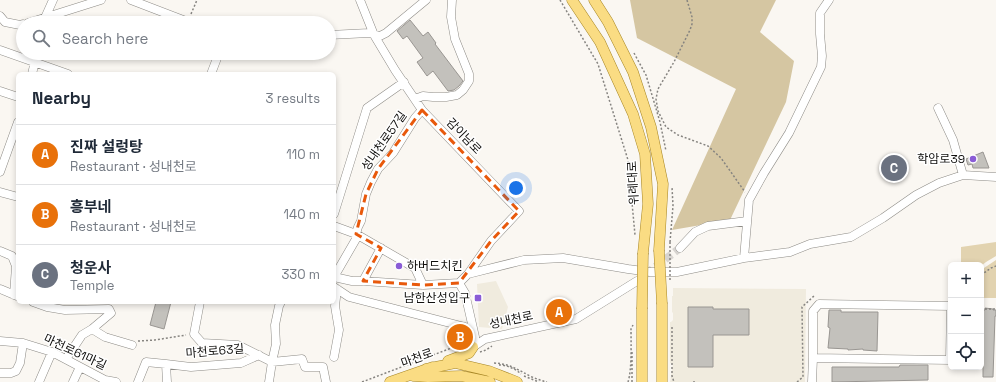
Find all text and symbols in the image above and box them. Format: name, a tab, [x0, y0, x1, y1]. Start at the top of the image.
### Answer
search box	[16, 16, 336, 60]
icon: search	[30, 27, 52, 49]
text: Search here	[62, 29, 148, 48]
text: Nearby	[32, 87, 91, 109]
text: 3 results	[266, 90, 320, 107]
street label: 성내천로57길	[358, 108, 410, 174]
street label: 감이남로	[443, 115, 485, 157]
text: 진짜 설렁탕	[70, 137, 143, 156]
text: A	[41, 146, 49, 163]
text: 110 m	[286, 146, 320, 163]
place label: 학암로39	[917, 151, 965, 167]
pin: C	[881, 153, 907, 183]
marker: 학암로39	[968, 154, 978, 164]
text: Restaurant · 성내천로	[70, 158, 197, 175]
street label: 위례대로	[624, 161, 642, 205]
your location	[506, 178, 526, 198]
text: 흥부네	[70, 197, 111, 216]
text: B	[41, 206, 49, 223]
text: 140 m	[284, 206, 320, 223]
text: Restaurant · 성내천로	[70, 218, 197, 235]
text: 청운사	[70, 258, 111, 277]
place label: 하버드치킨	[407, 258, 462, 274]
marker: 하버드치킨	[394, 261, 404, 271]
map controls	[948, 262, 984, 370]
button: +	[948, 262, 984, 298]
text: C	[41, 266, 49, 283]
text: 330 m	[281, 266, 320, 283]
text: Temple	[70, 277, 114, 294]
place label: 남한산성입구	[404, 290, 470, 306]
marker: 남한산성입구	[473, 293, 483, 303]
pin: A	[546, 297, 572, 327]
button: −	[948, 298, 984, 334]
street label: 성내천로	[488, 308, 534, 332]
pin: B	[447, 322, 473, 352]
street label: 마천로61마길	[41, 330, 109, 374]
button: locate	[948, 334, 984, 370]
street label: 마천로63길	[185, 340, 245, 362]
street label: 마천로	[399, 345, 435, 371]

